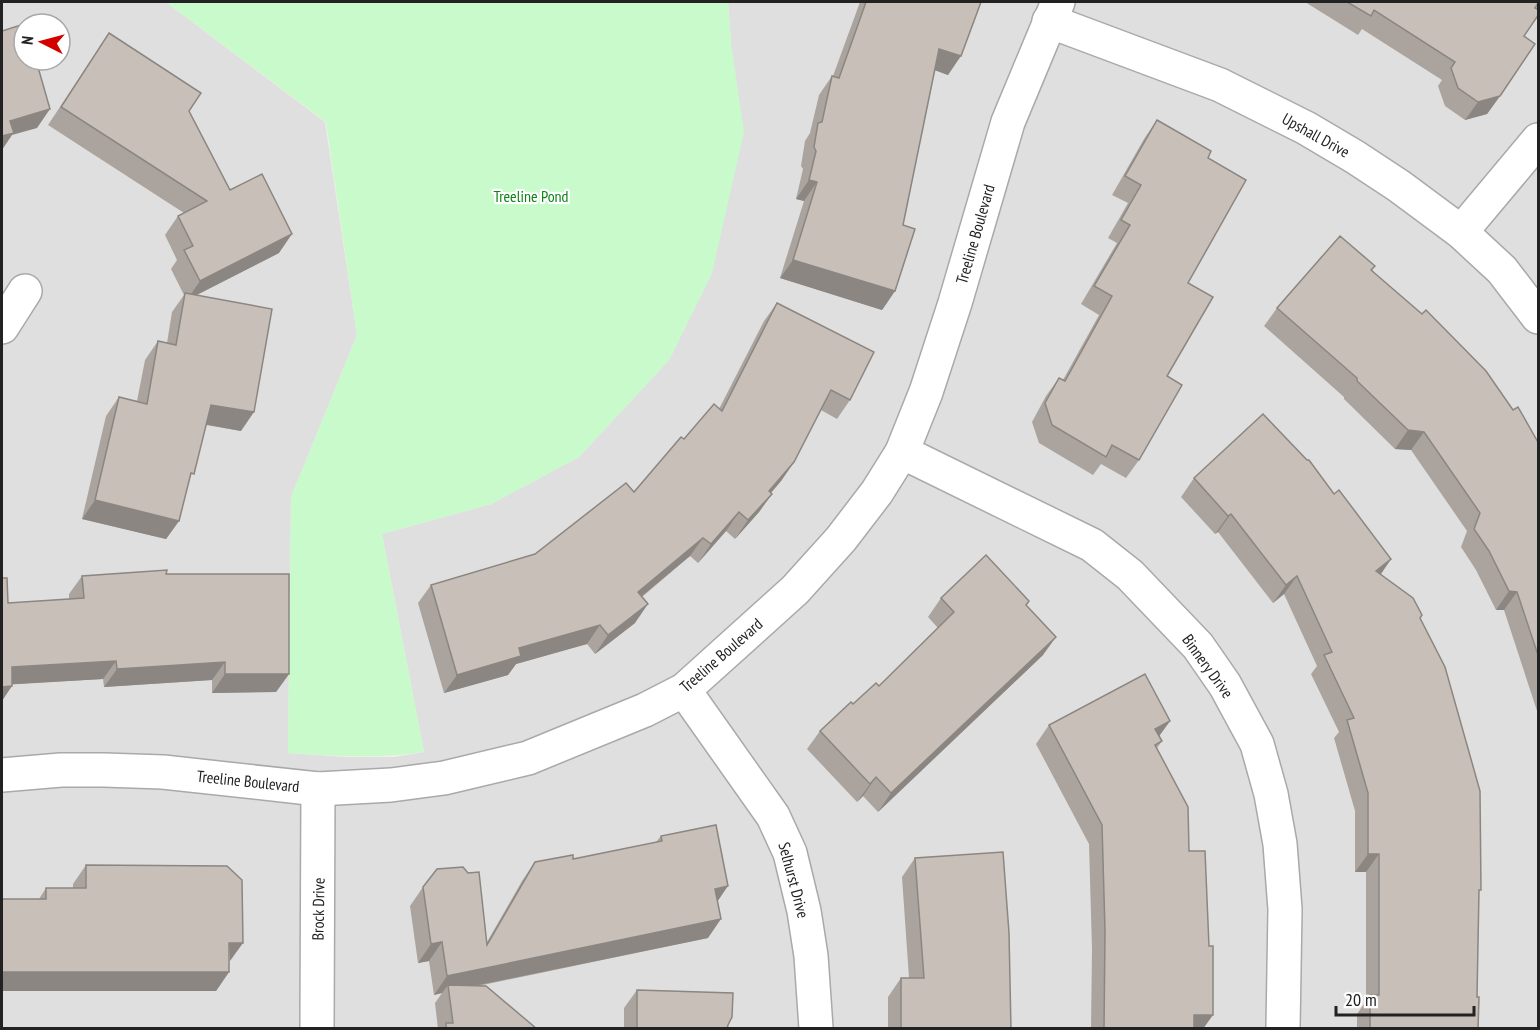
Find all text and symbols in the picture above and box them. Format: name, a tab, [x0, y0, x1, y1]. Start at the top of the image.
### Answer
north arrow	[12, 12, 72, 72]
text: N	[17, 35, 37, 46]
street label: Upshall Drive	[1279, 108, 1353, 162]
street label: Treeline Boulevard	[951, 182, 999, 286]
park label: Treeline Pond	[493, 186, 569, 206]
street label: Treeline Boulevard	[676, 614, 766, 696]
street label: Binnery Drive	[1178, 630, 1238, 702]
street label: Treeline Boulevard	[196, 766, 300, 796]
street label: Selhurst Drive	[774, 840, 814, 920]
street label: Brock Drive	[307, 877, 329, 941]
scale bar	[1336, 979, 1474, 1017]
text: 20 m	[1345, 988, 1377, 1011]

